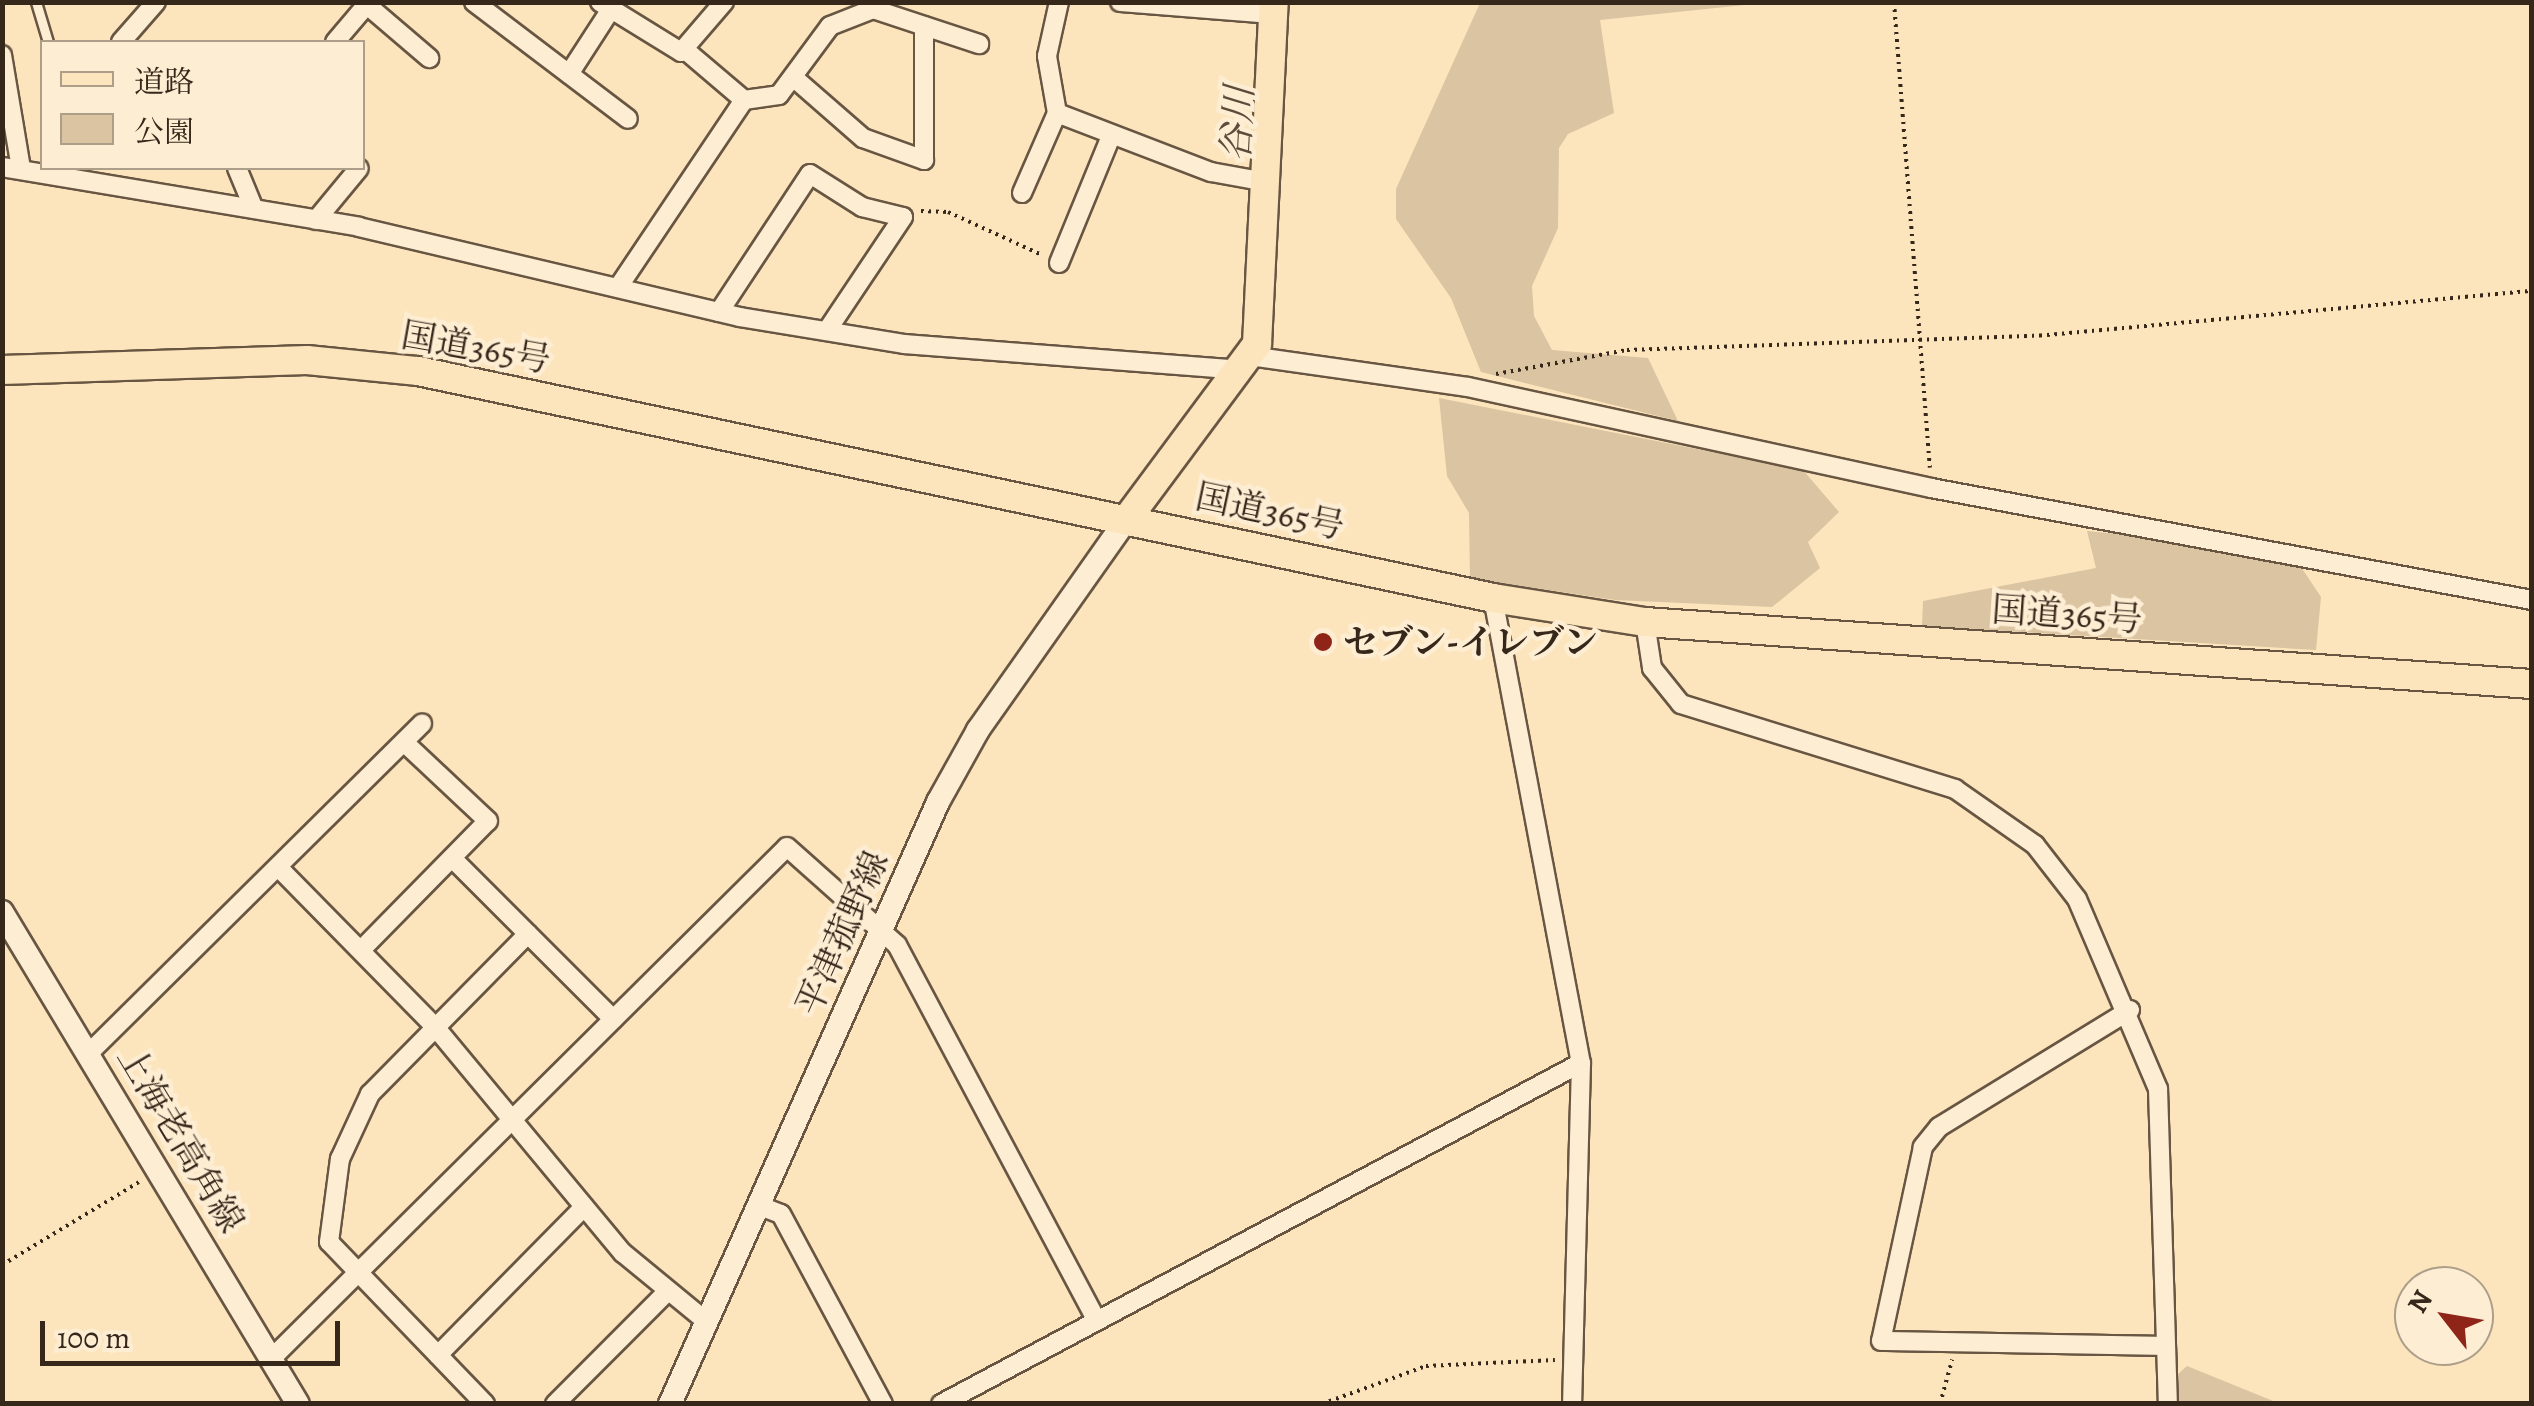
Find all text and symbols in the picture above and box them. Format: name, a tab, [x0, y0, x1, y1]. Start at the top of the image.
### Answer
legend	[40, 40, 365, 170]
text: 道路	[134, 62, 194, 102]
water label: 谷川	[1213, 85, 1263, 163]
text: 公園	[134, 112, 194, 152]
street label: 国道365号	[398, 313, 554, 381]
street label: 国道365号	[1192, 475, 1348, 547]
street label: 国道365号	[1990, 588, 2144, 640]
place label: セブン-イレブン	[1343, 621, 1600, 663]
marker: セブン-イレブン	[1312, 631, 1334, 653]
street label: 平津菰野線	[787, 845, 897, 1021]
street label: 上海老高角線	[109, 1038, 253, 1240]
north arrow	[2394, 1266, 2494, 1366]
text: N	[2398, 1283, 2442, 1320]
scale bar	[45, 1301, 345, 1363]
text: 100 m	[57, 1318, 130, 1358]

